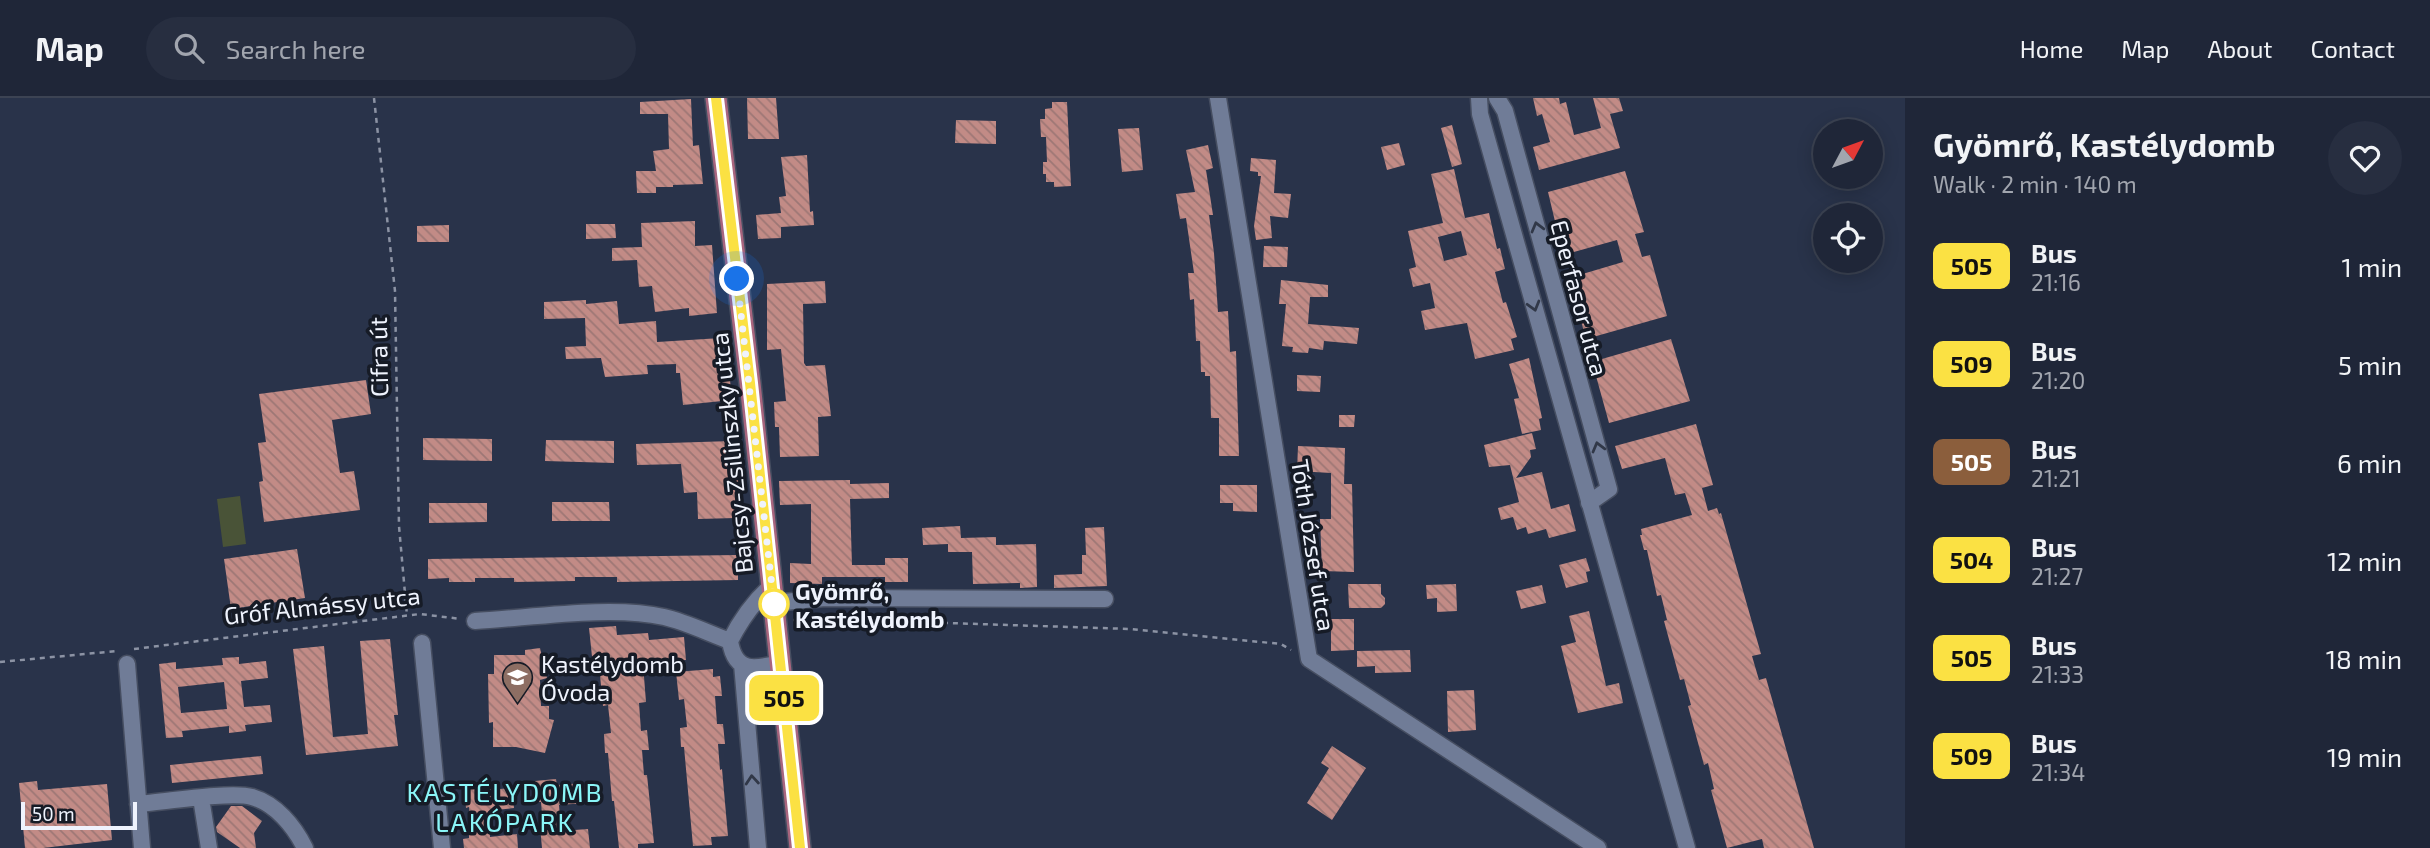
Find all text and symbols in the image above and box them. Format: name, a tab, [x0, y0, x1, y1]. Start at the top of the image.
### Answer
search box	[146, 17, 636, 80]
text: Map	[35, 28, 104, 68]
icon: search	[170, 29, 208, 67]
text: Search here	[226, 33, 365, 64]
text: Home	[2020, 34, 2083, 63]
text: Map	[2121, 34, 2169, 63]
text: About	[2207, 34, 2273, 63]
text: Contact	[2311, 34, 2395, 63]
north arrow	[1813, 119, 1883, 189]
map controls	[1813, 119, 1883, 273]
button: heart	[2328, 121, 2402, 195]
text: Gyömrő, Kastélydomb	[1933, 124, 2275, 164]
text: Walk · 2 min · 140 m	[1933, 170, 2137, 198]
button: locate	[1813, 203, 1883, 273]
street label: Eperfasor utca	[1545, 217, 1615, 379]
one-way arrow	[1531, 222, 1545, 234]
text: Bus	[2031, 237, 2077, 268]
text: 505	[1951, 251, 1992, 280]
text: 1 min	[2342, 251, 2402, 282]
your location	[719, 261, 754, 296]
text: 21:16	[2031, 268, 2081, 296]
one-way arrow	[1526, 300, 1540, 312]
street label: Cifra út	[363, 317, 393, 397]
street label: Bajcsy-Zsilinszky utca	[704, 331, 758, 575]
text: Bus	[2031, 335, 2077, 366]
text: 509	[1950, 349, 1993, 378]
text: 5 min	[2338, 349, 2402, 380]
text: 21:20	[2031, 366, 2085, 394]
text: Bus	[2031, 433, 2077, 464]
one-way arrow	[1591, 441, 1606, 453]
text: 505	[1951, 447, 1992, 476]
text: 6 min	[2337, 447, 2402, 478]
street label: Tóth József utca	[1286, 457, 1342, 633]
text: 21:21	[2031, 464, 2081, 492]
text: Bus	[2031, 531, 2077, 562]
text: 504	[1950, 545, 1993, 574]
text: 12 min	[2327, 545, 2402, 576]
text: 21:27	[2031, 562, 2083, 590]
place label: Gyömrő, Kastélydomb	[795, 576, 945, 633]
street label: Gróf Almássy utca	[222, 580, 422, 630]
marker: Gyömrő, Kastélydomb	[759, 589, 789, 619]
text: Bus	[2031, 629, 2077, 660]
text: 505	[1951, 643, 1992, 672]
text: 18 min	[2326, 643, 2402, 674]
place label: Kastélydomb Óvoda	[541, 649, 684, 706]
school or university icon: Kastélydomb Óvoda	[501, 660, 535, 704]
text: 21:33	[2031, 660, 2084, 688]
line badge: 505	[744, 675, 824, 721]
text: 505	[763, 683, 805, 712]
text: Bus	[2031, 727, 2077, 758]
text: 509	[1950, 741, 1993, 770]
text: 19 min	[2327, 741, 2402, 772]
text: 21:34	[2031, 758, 2085, 786]
one-way arrow	[745, 774, 760, 785]
district label: KASTÉLYDOMB LAKÓPARK	[406, 776, 604, 837]
scale bar	[21, 799, 136, 831]
text: 50 m	[32, 802, 75, 825]

